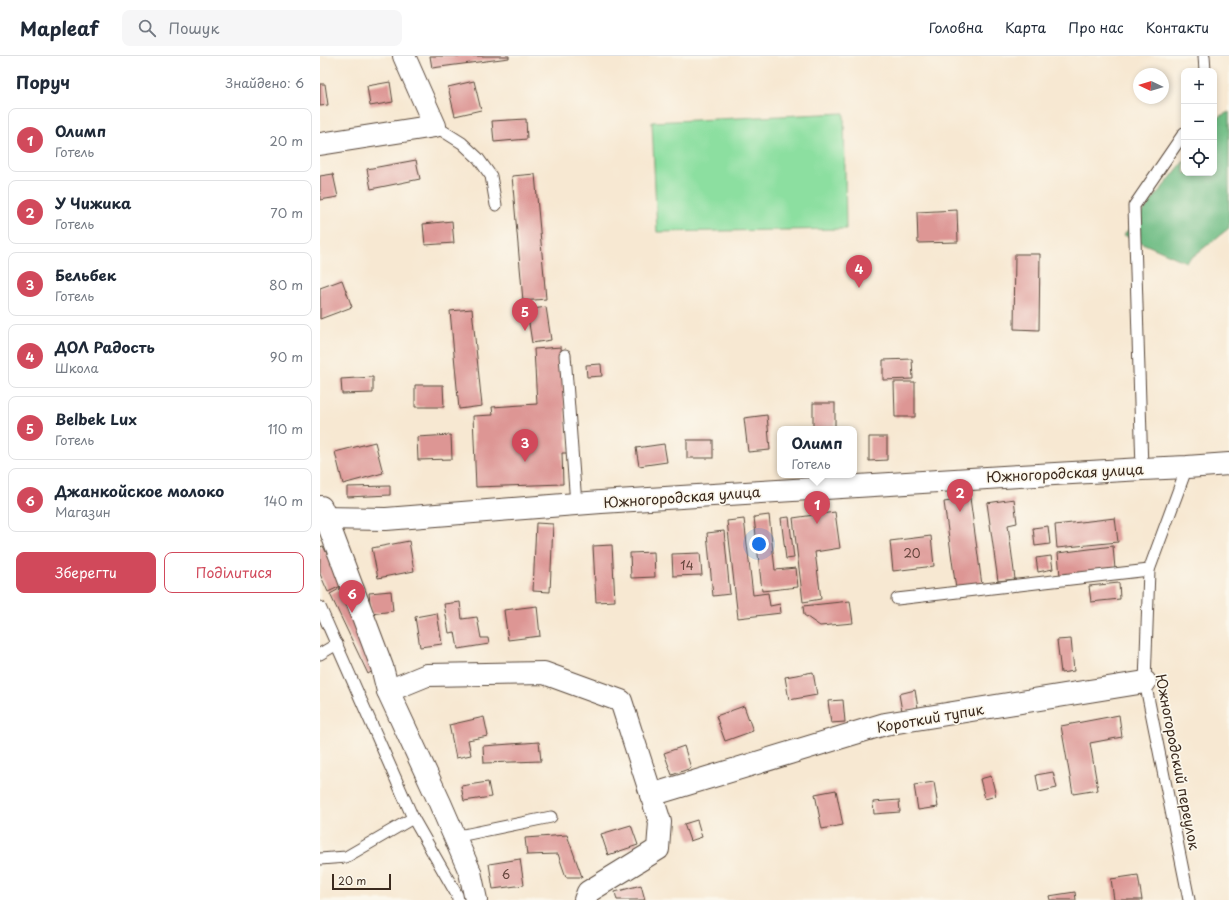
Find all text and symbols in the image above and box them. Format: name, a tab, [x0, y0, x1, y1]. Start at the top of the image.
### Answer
search box	[122, 10, 402, 46]
text: Mapleaf	[20, 14, 98, 42]
text: Пошук	[168, 16, 219, 39]
icon: search	[136, 17, 158, 39]
text: Головна	[929, 17, 983, 38]
text: Карта	[1005, 17, 1046, 38]
text: Про нас	[1068, 17, 1124, 38]
text: Контакти	[1146, 17, 1209, 38]
north arrow	[1133, 68, 1169, 104]
map controls	[1181, 68, 1217, 176]
button: +	[1181, 68, 1217, 104]
text: Поруч	[16, 69, 70, 95]
text: Знайдено: 6	[225, 73, 304, 92]
button: −	[1181, 104, 1217, 140]
text: Олимп	[55, 119, 106, 142]
text: 1	[27, 131, 33, 150]
text: 20 m	[269, 131, 303, 150]
button: locate	[1181, 140, 1217, 176]
text: Готель	[55, 142, 94, 161]
text: У Чижика	[55, 191, 131, 214]
text: 2	[25, 203, 35, 222]
text: 70 m	[270, 203, 303, 222]
text: Готель	[55, 214, 94, 233]
pin: 4	[846, 255, 872, 288]
text: Бельбек	[55, 263, 116, 286]
text: 3	[26, 275, 34, 294]
text: 80 m	[269, 275, 303, 294]
text: Готель	[55, 286, 94, 305]
pin: 5	[512, 298, 538, 331]
text: ДОЛ Радость	[55, 335, 155, 358]
text: 4	[26, 347, 34, 366]
text: 90 m	[270, 347, 303, 366]
text: Школа	[55, 358, 99, 377]
text: Belbek Lux	[55, 407, 137, 430]
text: 5	[26, 419, 34, 438]
text: 110 m	[268, 419, 303, 438]
popup	[777, 426, 857, 478]
pin: 3	[512, 429, 538, 462]
text: Готель	[55, 430, 94, 449]
text: Олимп	[792, 431, 842, 454]
text: Готель	[792, 454, 831, 473]
street label: Южногородская улица	[986, 458, 1144, 488]
text: Джанкойское молоко	[55, 479, 224, 502]
pin: 2	[947, 479, 973, 512]
street label: Южногородская улица	[603, 481, 761, 513]
text: 6	[25, 491, 35, 510]
text: 140 m	[264, 491, 303, 510]
pin: 1	[804, 491, 830, 524]
text: Магазин	[55, 502, 111, 521]
your location	[749, 534, 769, 554]
house number: 20	[903, 544, 921, 562]
button: Зберегти	[16, 552, 156, 593]
button: Поділитися	[164, 552, 304, 593]
house number: 14	[680, 556, 694, 574]
pin: 6	[339, 580, 365, 613]
street label: Южногородский переулок	[1151, 672, 1205, 852]
street label: Короткий тупик	[875, 698, 986, 738]
house number: 6	[502, 865, 510, 883]
scale bar	[332, 872, 391, 891]
text: 20 m	[338, 872, 366, 889]

